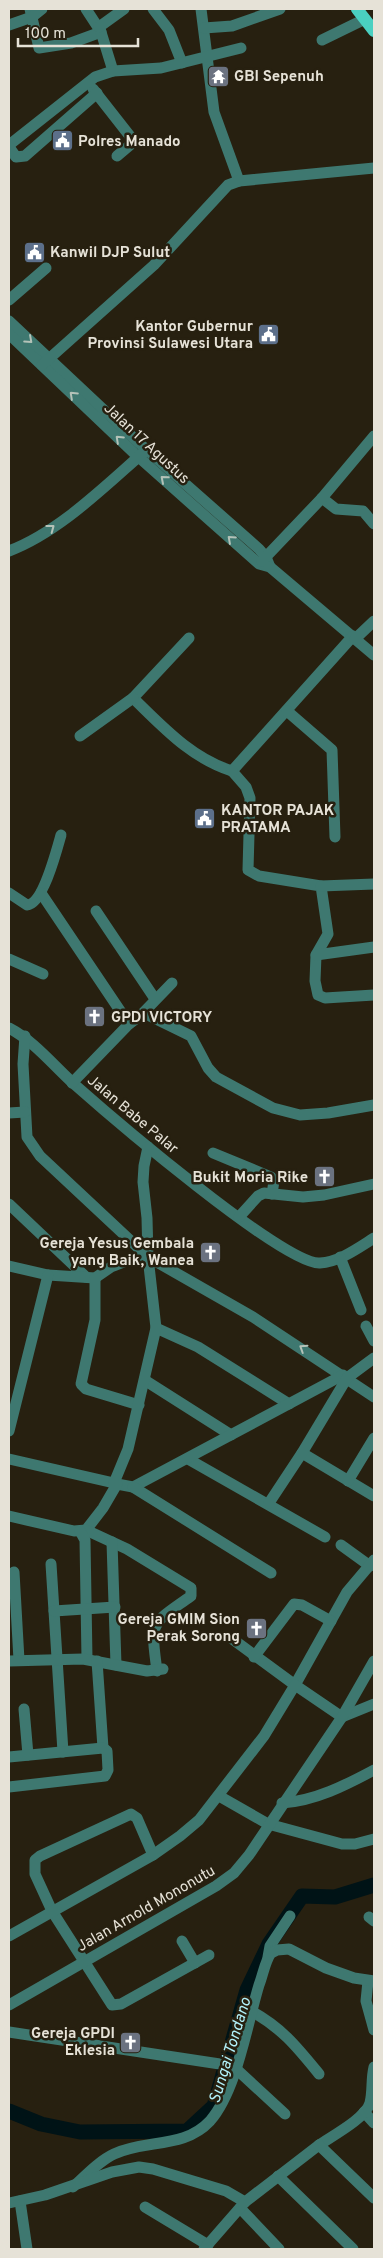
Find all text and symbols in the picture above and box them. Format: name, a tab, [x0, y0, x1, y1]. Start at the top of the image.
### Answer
scale bar	[18, 15, 138, 47]
text: 100 m	[25, 25, 66, 44]
temple icon: GBI Sepenuh	[206, 64, 230, 88]
place label: GBI Sepenuh	[234, 68, 324, 87]
public building icon: Polres Manado	[50, 129, 74, 153]
place label: Polres Manado	[78, 133, 181, 152]
public building icon: Kanwil DJP Sulut	[22, 240, 46, 264]
place label: Kanwil DJP Sulut	[50, 244, 170, 263]
place label: Kantor Gubernur Provinsi Sulawesi Utara	[88, 318, 254, 354]
public building icon: Kantor Gubernur Provinsi Sulawesi Utara	[257, 323, 281, 347]
one-way arrow	[24, 334, 33, 343]
one-way arrow	[69, 392, 78, 401]
street label: Jalan 17 Agustus	[99, 400, 193, 489]
one-way arrow	[116, 436, 125, 445]
one-way arrow	[160, 476, 169, 485]
one-way arrow	[45, 525, 54, 533]
one-way arrow	[228, 536, 237, 545]
place label: KANTOR PAJAK PRATAMA	[221, 802, 335, 838]
public building icon: KANTOR PAJAK PRATAMA	[193, 807, 217, 831]
church icon: GPDI VICTORY	[83, 1005, 107, 1029]
place label: GPDI VICTORY	[111, 1009, 212, 1028]
street label: Jalan Babe Palar	[83, 1072, 182, 1159]
church icon: Bukit Moria Rike	[312, 1165, 336, 1189]
place label: Bukit Moria Rike	[193, 1169, 308, 1188]
place label: Gereja Yesus Gembala yang Baik, Wanea	[39, 1235, 194, 1271]
church icon: Gereja Yesus Gembala yang Baik, Wanea	[198, 1240, 222, 1264]
one-way arrow	[299, 1345, 308, 1355]
place label: Gereja GMIM Sion Perak Sorong	[117, 1611, 240, 1647]
church icon: Gereja GMIM Sion Perak Sorong	[244, 1616, 268, 1640]
street label: Jalan Arnold Mononutu	[74, 1862, 219, 1957]
water label: Sungai Tondano	[205, 1995, 257, 2106]
place label: Gereja GPDI Eklesia	[31, 2025, 115, 2061]
church icon: Gereja GPDI Eklesia	[119, 2030, 143, 2054]

